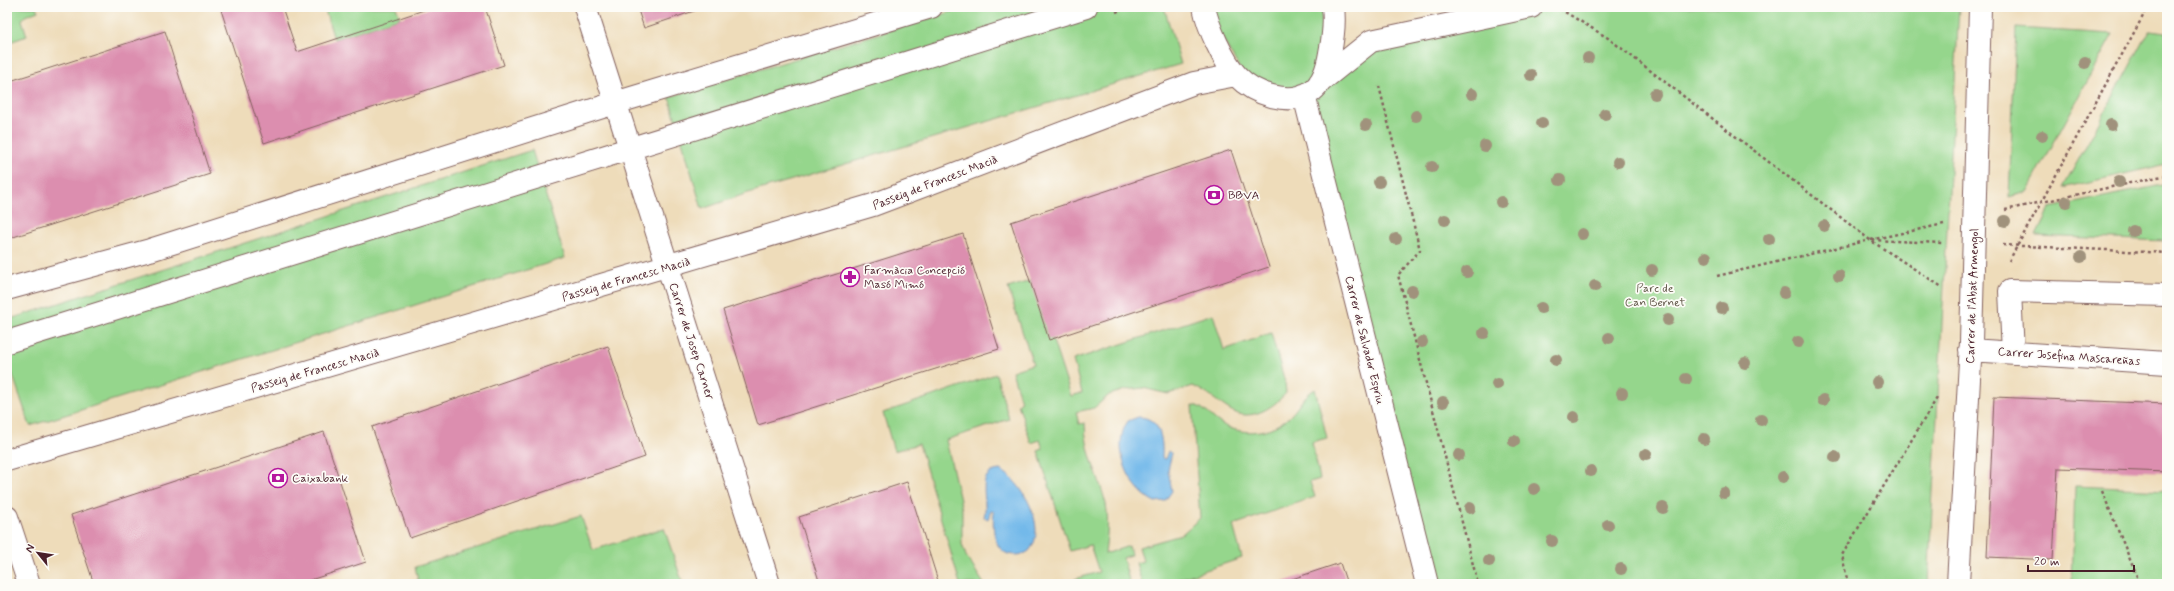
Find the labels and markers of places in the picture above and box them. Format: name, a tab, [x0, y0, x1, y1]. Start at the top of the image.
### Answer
bank icon: BBVA	[1203, 184, 1225, 206]
place label: BBVA	[1228, 188, 1259, 204]
place label: Farmàcia Concepció Masó Mimó	[864, 263, 965, 293]
pharmacy icon: Farmàcia Concepció Masó Mimó	[839, 266, 861, 288]
bank icon: Caixabank	[267, 467, 289, 489]
place label: Caixabank	[292, 471, 348, 487]

